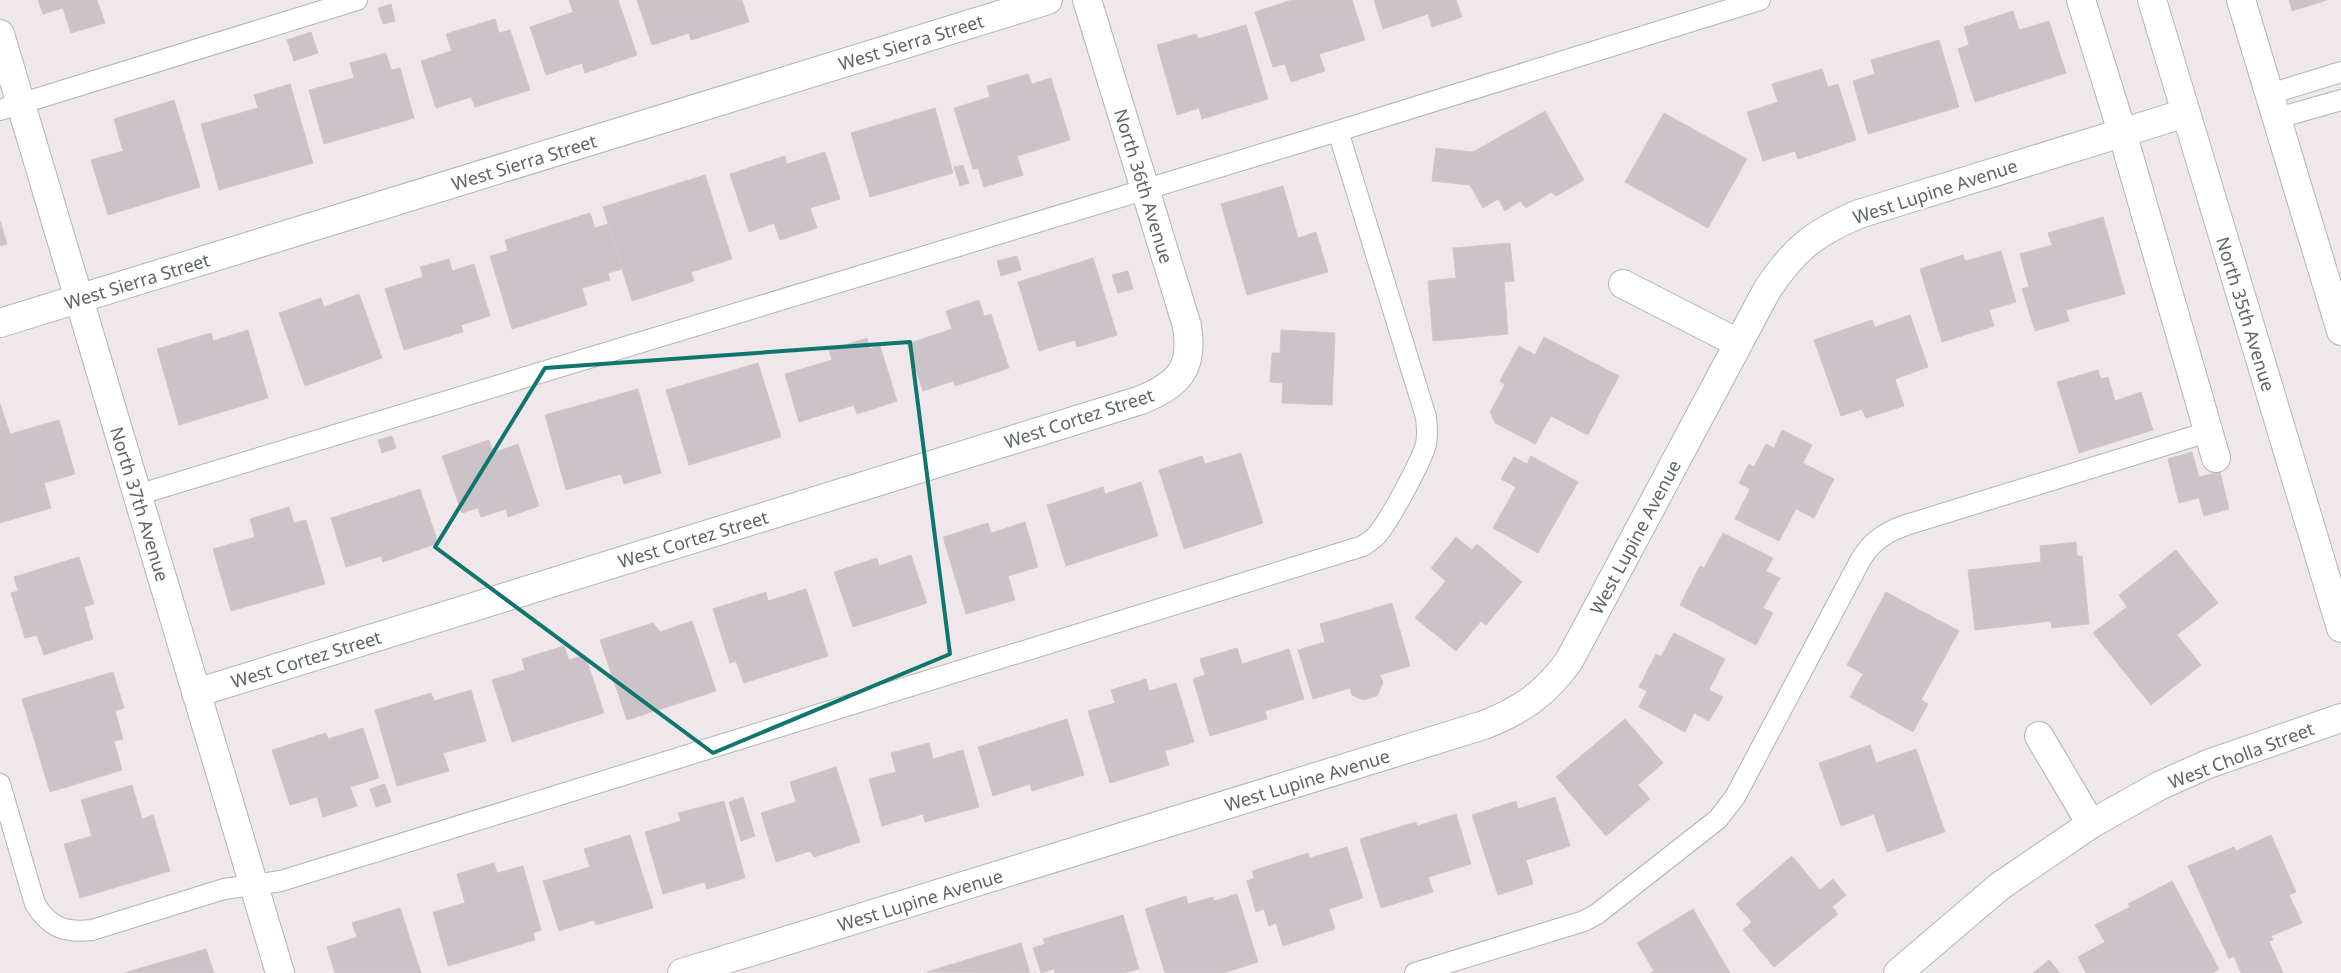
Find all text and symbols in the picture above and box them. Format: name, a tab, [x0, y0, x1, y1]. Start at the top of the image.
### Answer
street label: West Sierra Street	[835, 8, 987, 75]
street label: North 36th Avenue	[1109, 106, 1179, 266]
street label: West Sierra Street	[448, 128, 600, 195]
street label: West Lupine Avenue	[1850, 153, 2020, 229]
street label: North 35th Avenue	[2211, 234, 2281, 394]
street label: West Sierra Street	[61, 247, 213, 314]
street label: West Cortez Street	[1001, 382, 1157, 454]
street label: North 37th Avenue	[105, 424, 175, 584]
street label: West Lupine Avenue	[1584, 456, 1686, 618]
street label: West Cortez Street	[615, 505, 772, 573]
street label: West Cortez Street	[228, 625, 385, 693]
street label: West Cholla Street	[2165, 716, 2318, 794]
street label: West Lupine Avenue	[1221, 743, 1393, 817]
street label: West Lupine Avenue	[834, 863, 1006, 937]

